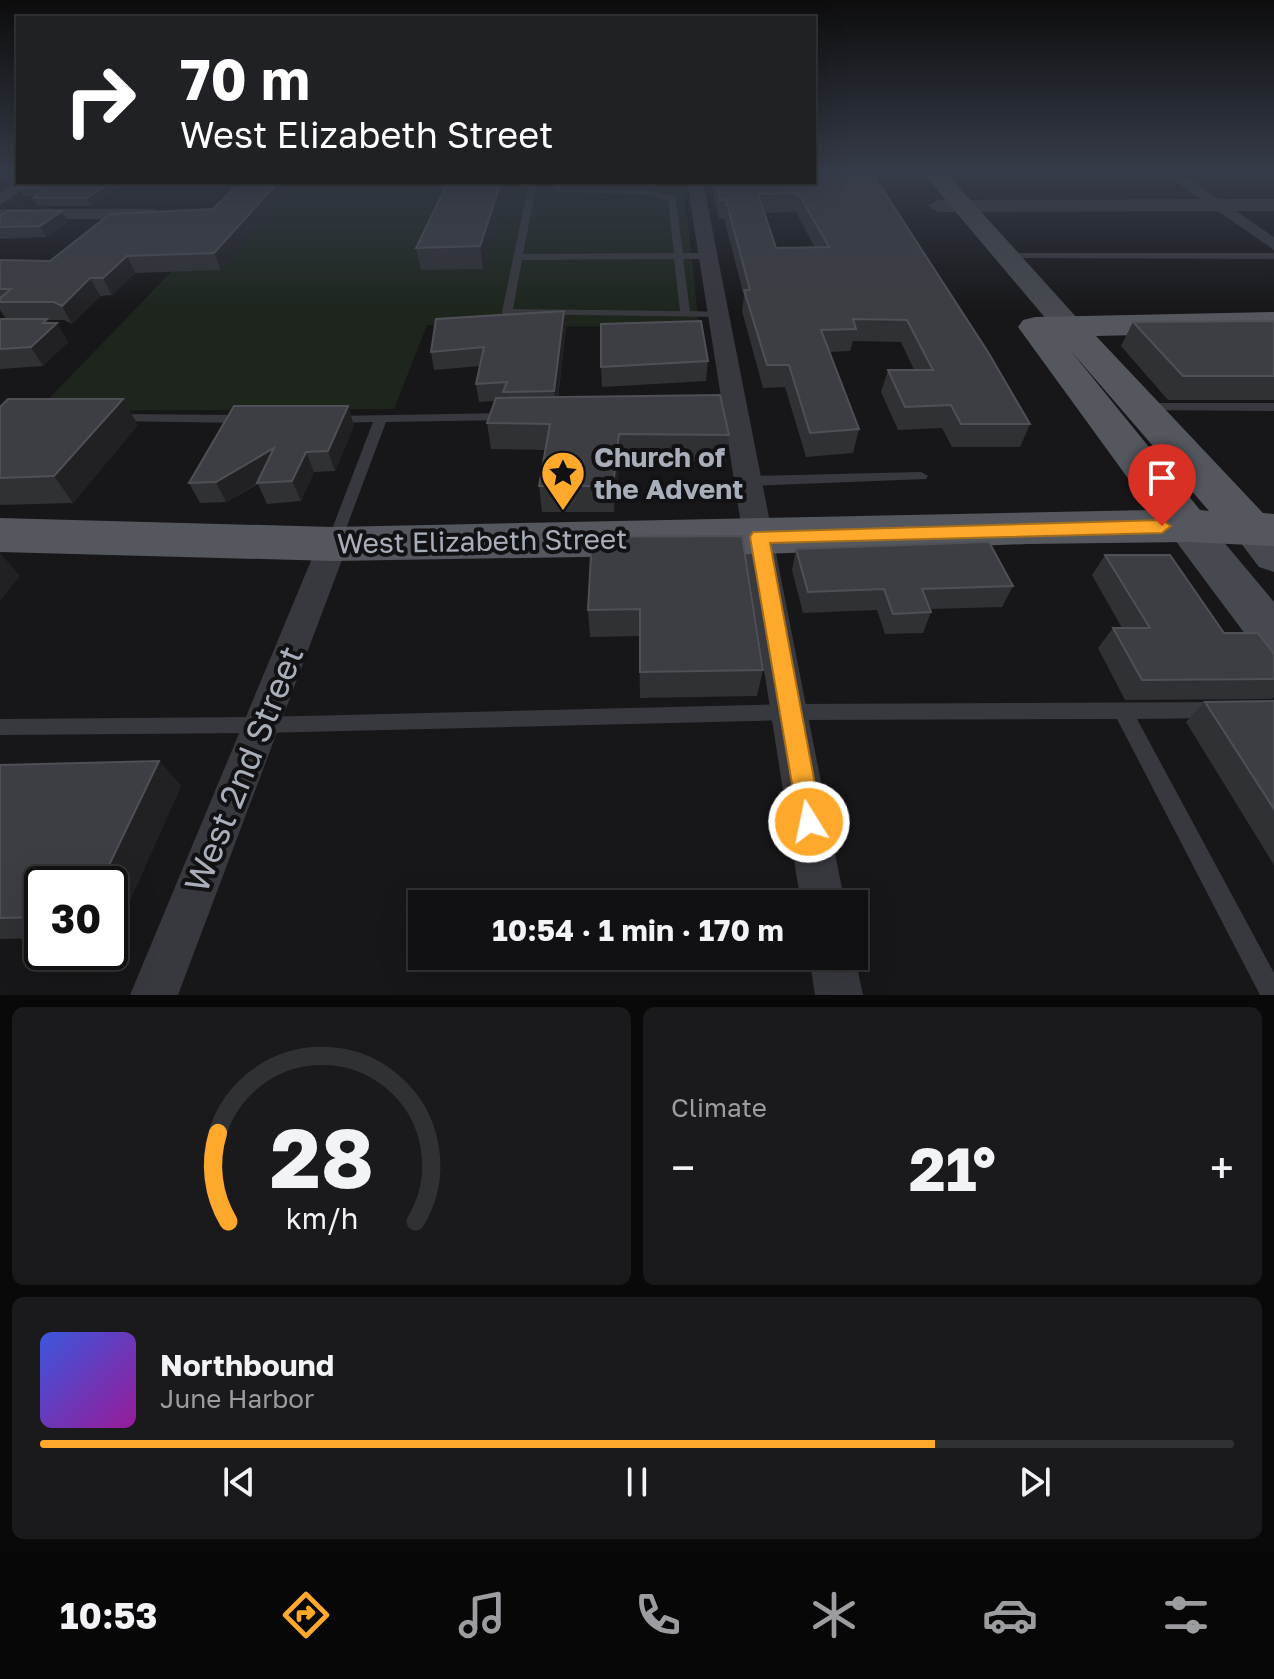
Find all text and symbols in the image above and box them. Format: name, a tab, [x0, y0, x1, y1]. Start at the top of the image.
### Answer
text: 70 m	[180, 45, 310, 112]
icon: right	[48, 48, 152, 152]
text: West Elizabeth Street	[180, 113, 553, 156]
place label: Church of the Advent	[594, 440, 743, 505]
pin	[1128, 444, 1196, 526]
place icon: Church of the Advent	[539, 449, 587, 512]
icon: arrive	[1140, 456, 1184, 500]
street label: West Elizabeth Street	[336, 521, 627, 560]
street label: West 2nd Street	[175, 640, 311, 897]
position arrow	[767, 780, 851, 864]
speed limit sign: 30	[24, 866, 128, 970]
text: 10:54 · 1 min · 170 m	[492, 912, 784, 948]
text: Climate	[671, 1092, 767, 1123]
text: 28	[270, 1106, 374, 1206]
text: 21°	[909, 1132, 996, 1204]
text: −	[671, 1141, 695, 1194]
text: +	[1210, 1141, 1234, 1194]
text: km/h	[285, 1201, 358, 1235]
text: Northbound	[160, 1347, 334, 1383]
text: June Harbor	[160, 1383, 314, 1414]
icon: previous	[217, 1460, 261, 1504]
icon: pause	[615, 1460, 659, 1504]
icon: next	[1013, 1460, 1057, 1504]
icon: directions	[278, 1587, 334, 1643]
icon: music	[454, 1587, 510, 1643]
icon: phone	[630, 1587, 686, 1643]
icon: climate	[806, 1587, 862, 1643]
icon: car	[982, 1587, 1038, 1643]
icon: filters	[1158, 1587, 1214, 1643]
text: 10:53	[60, 1594, 157, 1637]

